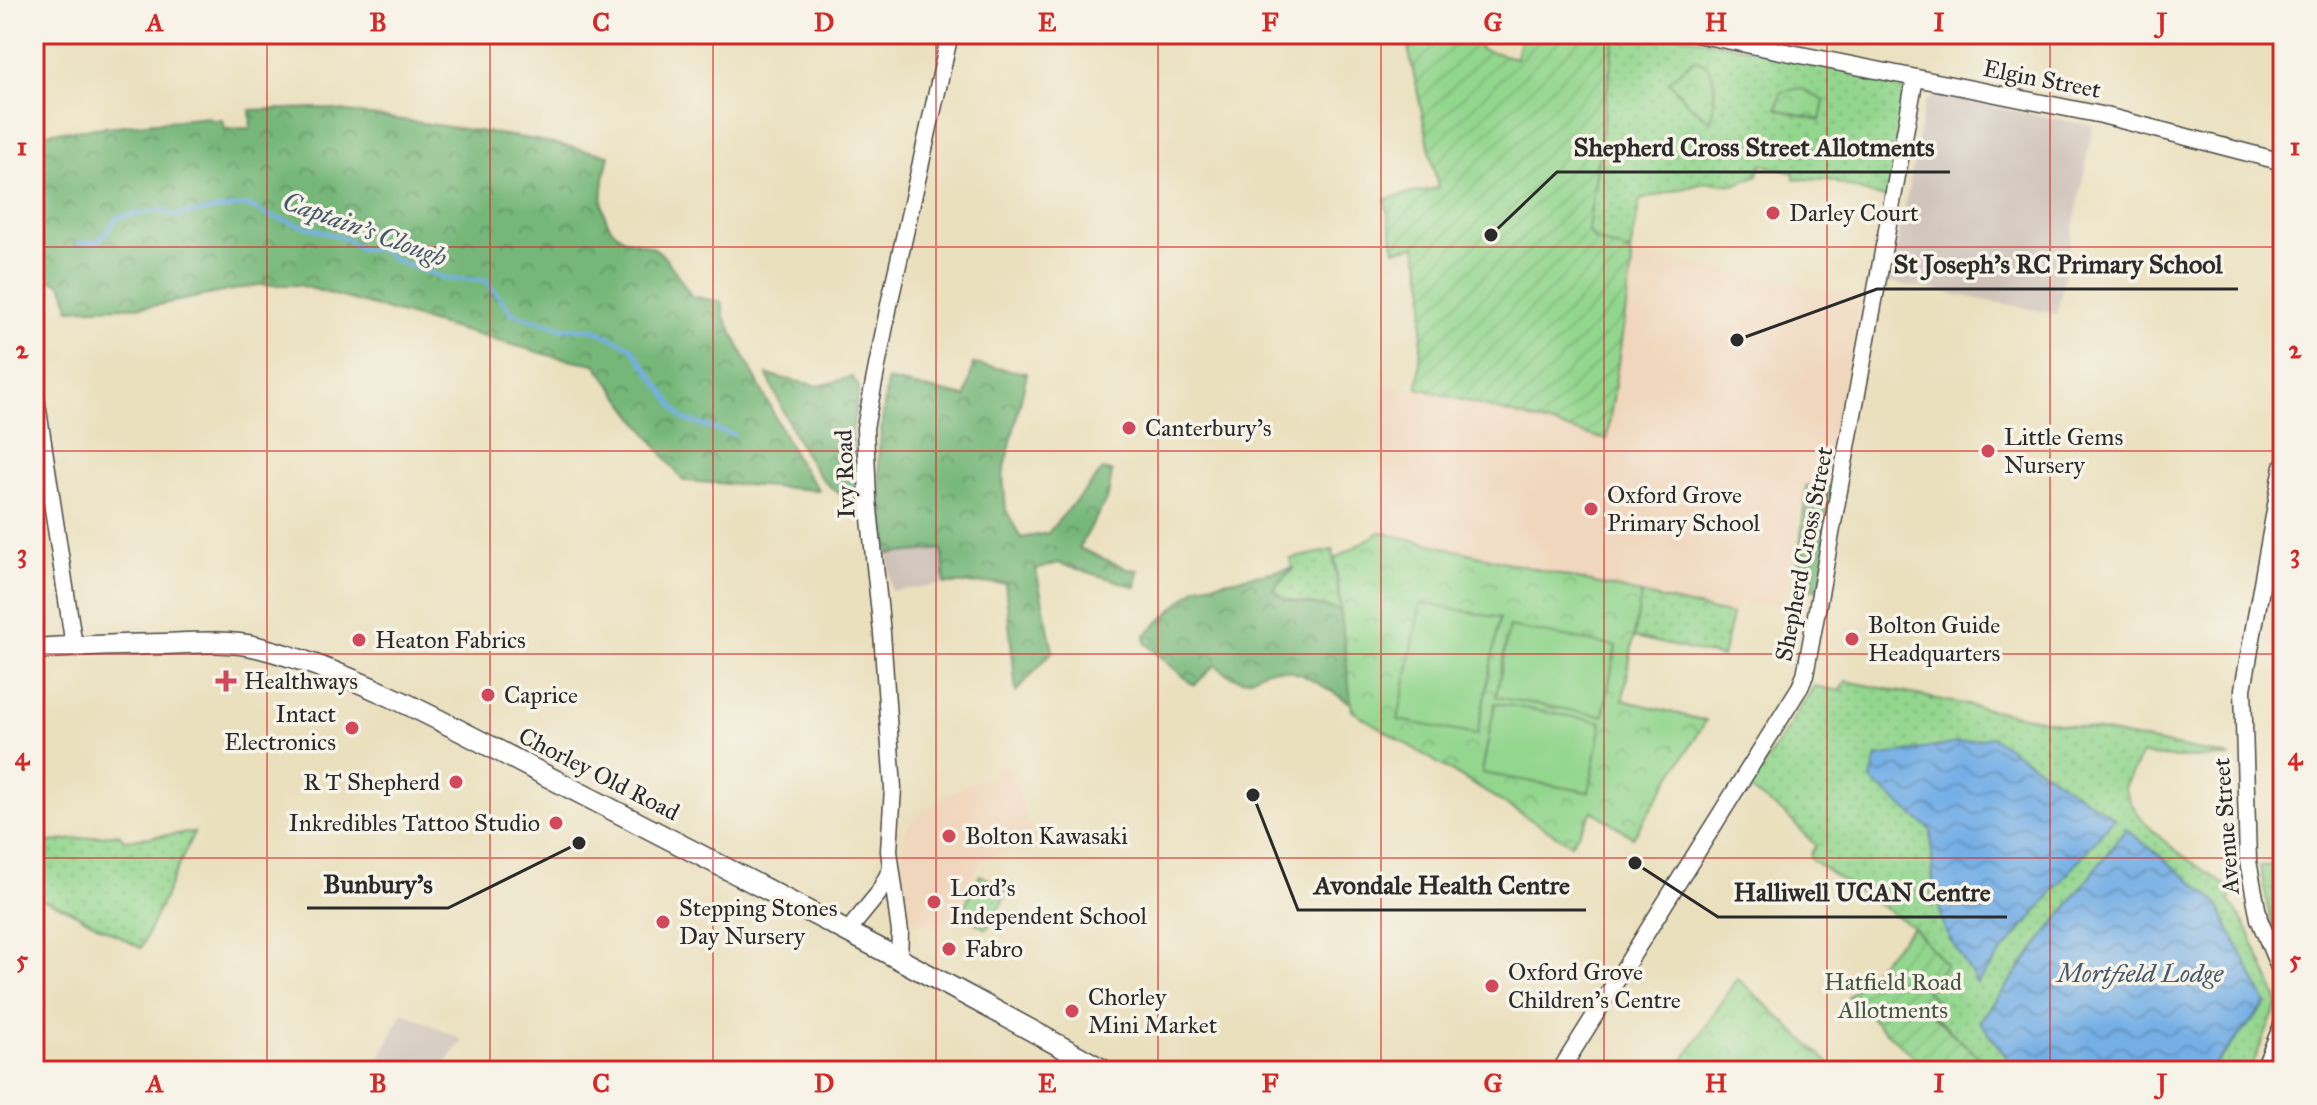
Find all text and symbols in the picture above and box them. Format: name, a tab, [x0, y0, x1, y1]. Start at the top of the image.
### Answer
text: A	[144, 6, 164, 38]
text: B	[369, 6, 387, 38]
text: C	[592, 6, 610, 38]
text: D	[814, 6, 834, 38]
text: E	[1038, 6, 1057, 38]
text: F	[1262, 6, 1279, 38]
text: G	[1483, 6, 1503, 38]
text: H	[1705, 6, 1728, 38]
text: I	[1933, 6, 1945, 38]
text: J	[2154, 6, 2168, 39]
street label: Elgin Street	[1981, 53, 2104, 105]
callout: Shepherd Cross Street Allotments	[1557, 122, 1950, 172]
text: 1	[17, 130, 27, 162]
text: 1	[2290, 130, 2300, 162]
text: Shepherd Cross Street Allotments	[1573, 131, 1935, 163]
water label: Captain's Clough	[278, 185, 452, 275]
place label: Darley Court	[1789, 198, 1919, 228]
marker: Darley Court	[1764, 204, 1782, 222]
callout: St Joseph's RC Primary School	[1877, 239, 2238, 289]
text: St Joseph's RC Primary School	[1894, 248, 2223, 281]
text: 2	[16, 333, 30, 365]
text: 2	[2289, 333, 2303, 365]
place label: Canterbury's	[1145, 413, 1272, 443]
marker: Canterbury's	[1120, 419, 1138, 437]
place label: Little Gems Nursery	[2004, 422, 2123, 480]
street label: Ivy Road	[828, 429, 862, 519]
marker: Little Gems Nursery	[1979, 442, 1997, 460]
street label: Shepherd Cross Street	[1768, 444, 1840, 664]
place label: Oxford Grove Primary School	[1607, 480, 1761, 538]
marker: Oxford Grove Primary School	[1582, 500, 1600, 518]
text: 3	[17, 537, 27, 569]
text: 3	[2290, 537, 2300, 569]
place label: Bolton Guide Headquarters	[1868, 610, 2000, 668]
place label: Heaton Fabrics	[375, 625, 526, 655]
marker: Bolton Guide Headquarters	[1843, 630, 1861, 648]
marker: Heaton Fabrics	[350, 631, 368, 649]
place label: Healthways	[244, 666, 358, 696]
marker: Healthways	[215, 670, 237, 692]
place label: Caprice	[504, 680, 578, 710]
marker: Caprice	[479, 686, 497, 704]
place label: Intact Electronics	[224, 699, 337, 757]
marker: Intact Electronics	[343, 719, 361, 737]
street label: Chorley Old Road	[514, 721, 684, 827]
text: 4	[15, 740, 31, 772]
text: 4	[2288, 740, 2304, 772]
street label: Avenue Street	[2206, 756, 2246, 896]
place label: R T Shepherd	[303, 767, 440, 797]
marker: R T Shepherd	[447, 773, 465, 791]
place label: Inkredibles Tattoo Studio	[289, 808, 540, 838]
marker: Inkredibles Tattoo Studio	[547, 814, 565, 832]
place label: Bolton Kawasaki	[965, 821, 1128, 851]
marker: Bolton Kawasaki	[940, 827, 958, 845]
callout: Bunbury's	[307, 858, 448, 908]
callout: Avondale Health Centre	[1298, 860, 1586, 910]
callout: Halliwell UCAN Centre	[1718, 867, 2007, 917]
text: Bunbury's	[323, 868, 433, 900]
text: Avondale Health Centre	[1312, 869, 1570, 901]
place label: Lord's Independent School	[950, 873, 1148, 931]
text: Halliwell UCAN Centre	[1733, 876, 1991, 908]
place label: Stepping Stones Day Nursery	[679, 893, 838, 951]
marker: Lord's Independent School	[925, 893, 943, 911]
marker: Stepping Stones Day Nursery	[654, 913, 672, 931]
place label: Fabro	[965, 934, 1023, 964]
marker: Fabro	[940, 940, 958, 958]
text: 5	[16, 943, 29, 975]
text: 5	[2289, 943, 2302, 975]
place label: Oxford Grove Children's Centre	[1508, 957, 1681, 1015]
water label: Mortfield Lodge	[2054, 957, 2224, 989]
park label: Hatfield Road Allotments	[1824, 967, 1962, 1025]
marker: Oxford Grove Children's Centre	[1483, 977, 1501, 995]
place label: Chorley Mini Market	[1088, 982, 1218, 1040]
marker: Chorley Mini Market	[1063, 1002, 1081, 1020]
text: A	[144, 1067, 164, 1099]
text: B	[369, 1067, 387, 1099]
text: C	[592, 1067, 610, 1099]
text: D	[814, 1067, 834, 1099]
text: E	[1038, 1067, 1057, 1099]
text: F	[1262, 1067, 1279, 1099]
text: G	[1483, 1067, 1503, 1099]
text: H	[1705, 1067, 1728, 1099]
text: I	[1933, 1067, 1945, 1099]
text: J	[2154, 1067, 2168, 1100]

